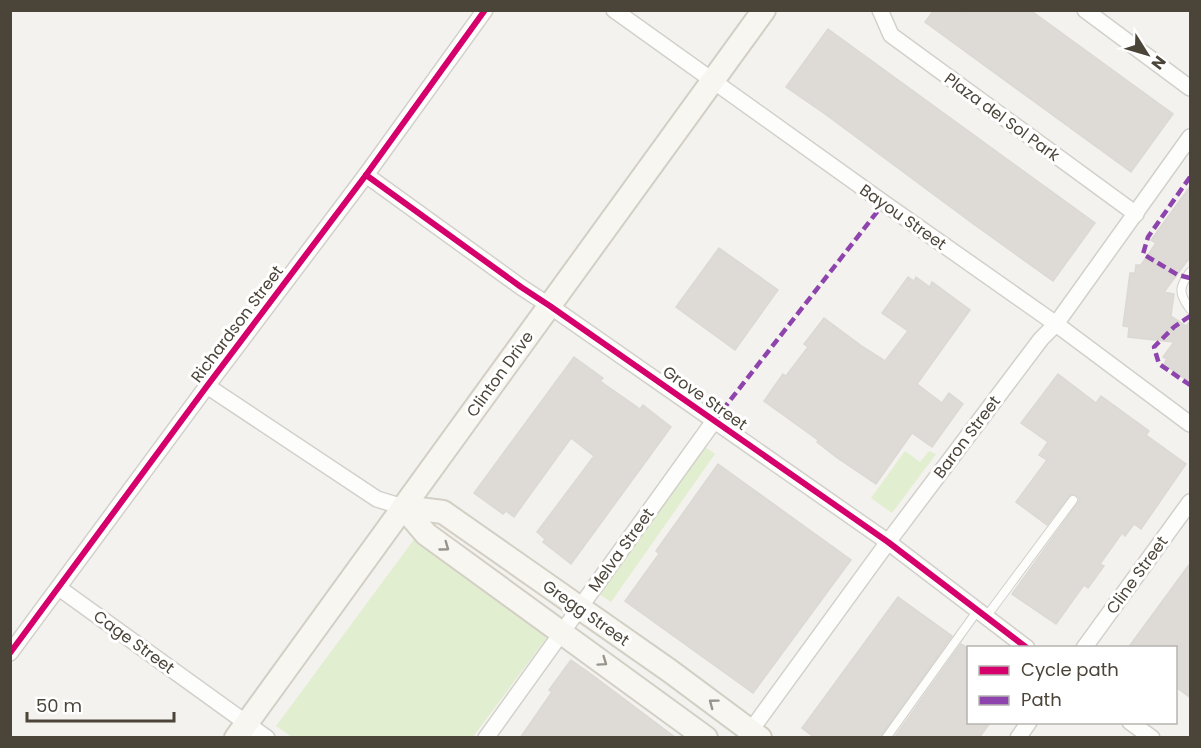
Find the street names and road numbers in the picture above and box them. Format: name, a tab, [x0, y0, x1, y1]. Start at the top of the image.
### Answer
street label: Plaza del Sol Park	[940, 67, 1065, 167]
street label: Bayou Street	[855, 179, 951, 256]
street label: Richardson Street	[185, 261, 289, 387]
street label: Clinton Drive	[461, 326, 539, 422]
street label: Grove Street	[658, 360, 752, 436]
street label: Baron Street	[928, 391, 1006, 483]
street label: Melva Street	[583, 503, 659, 597]
street label: Cline Street	[1101, 531, 1173, 619]
street label: Gregg Street	[538, 575, 634, 652]
street label: Cage Street	[89, 605, 179, 679]

